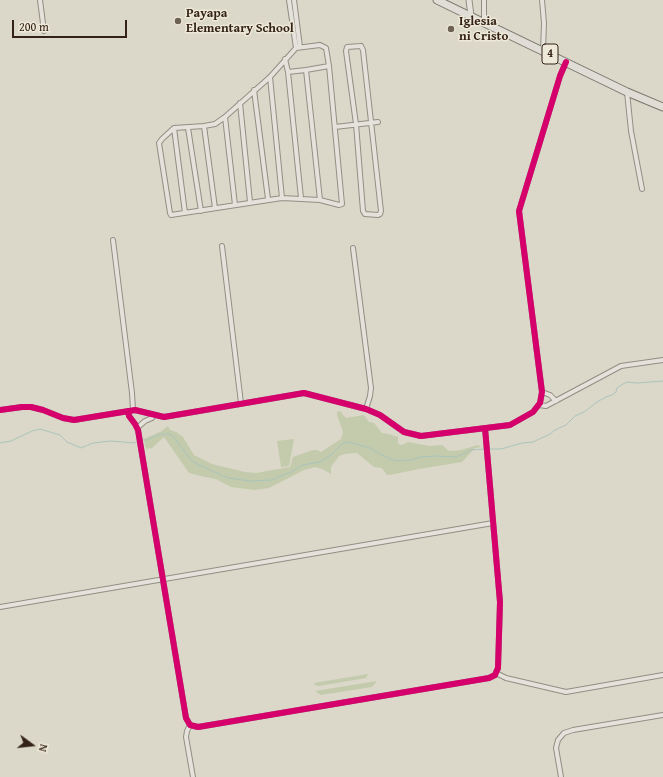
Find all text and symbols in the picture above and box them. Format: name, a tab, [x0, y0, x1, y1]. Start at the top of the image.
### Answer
place label: Payapa Elementary School	[186, 6, 294, 37]
scale bar	[14, 12, 129, 38]
place label: Iglesia ni Cristo	[459, 14, 508, 45]
marker: Payapa Elementary School	[173, 16, 183, 26]
text: 200 m	[19, 18, 49, 35]
marker: Iglesia ni Cristo	[446, 24, 456, 34]
road number: 4	[542, 44, 558, 64]
north arrow	[12, 725, 52, 765]
text: N	[35, 742, 52, 754]

